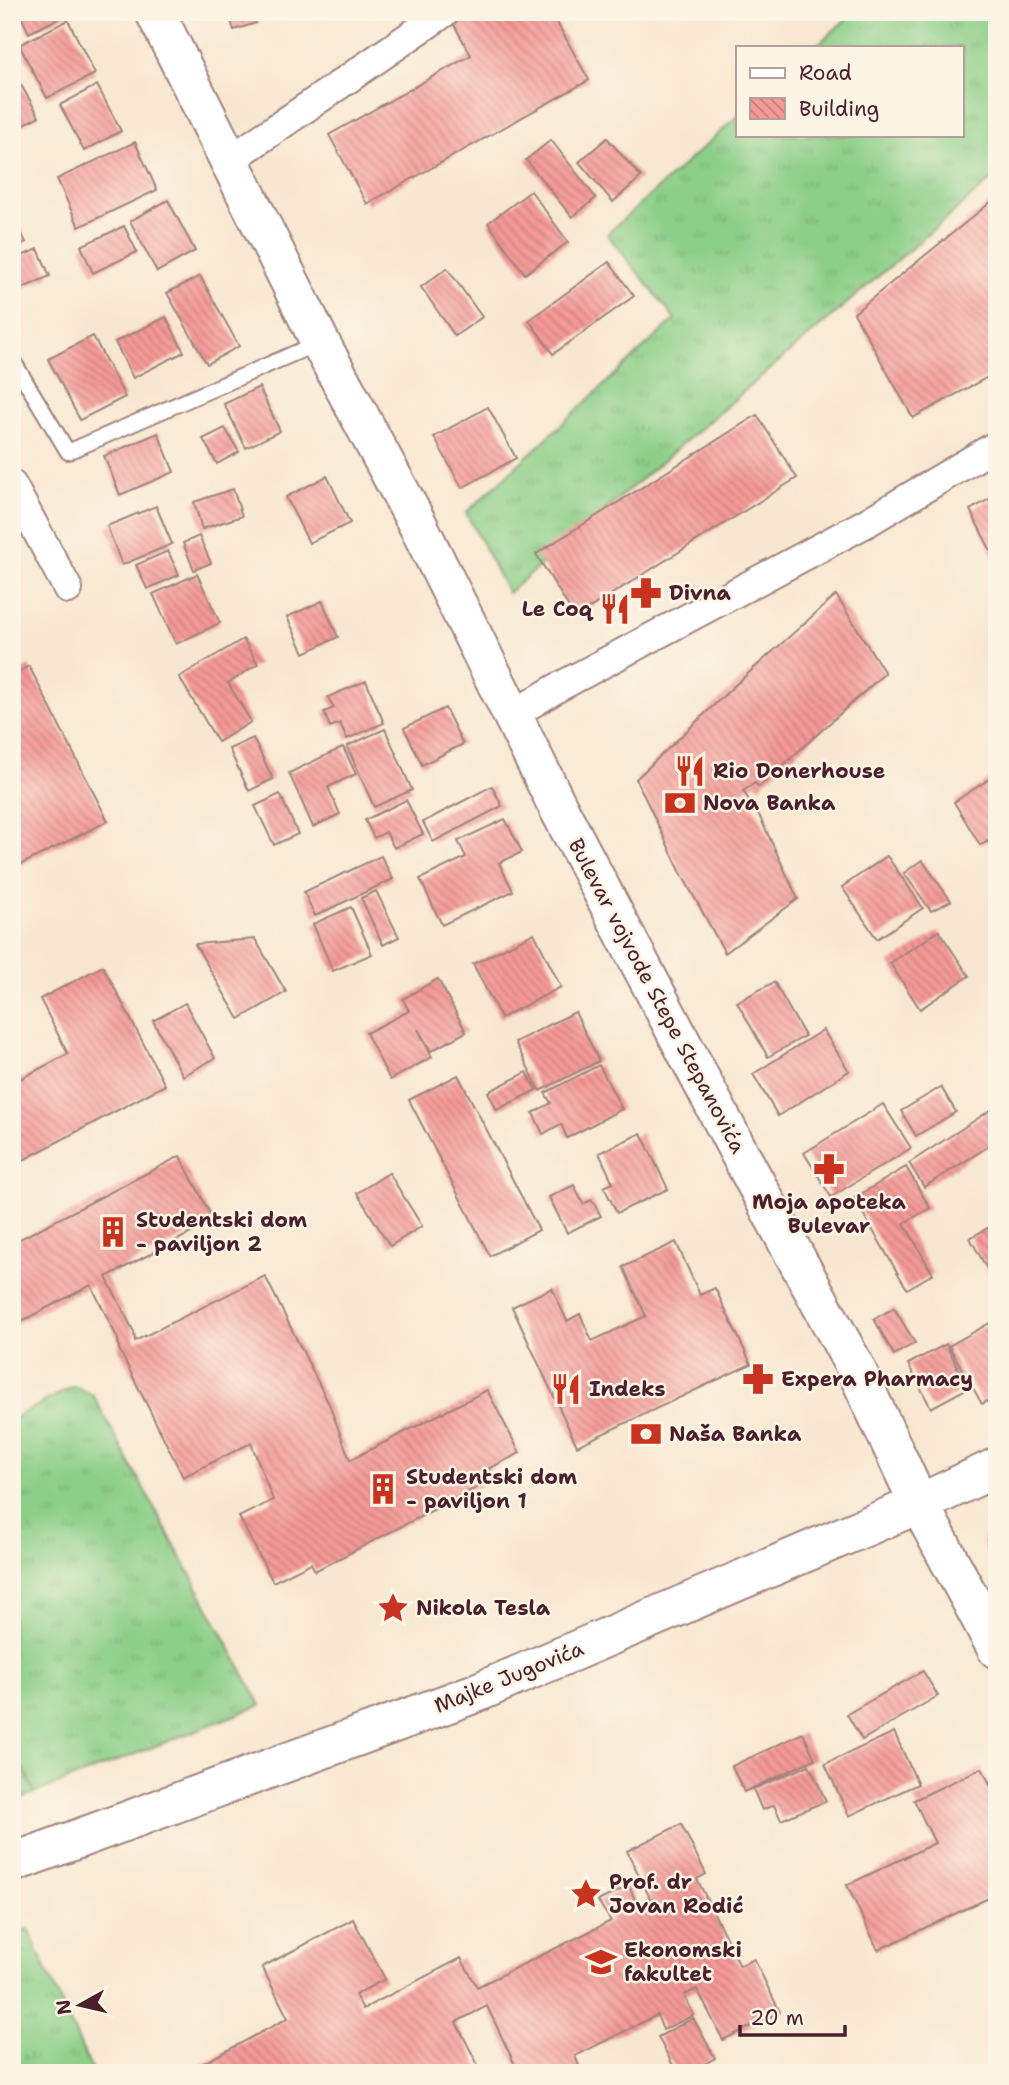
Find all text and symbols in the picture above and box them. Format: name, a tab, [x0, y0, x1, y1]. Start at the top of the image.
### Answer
legend	[736, 46, 964, 136]
text: Road	[799, 59, 852, 87]
text: Building	[799, 95, 879, 123]
pharmacy icon: Divna	[629, 576, 663, 610]
place label: Divna	[669, 579, 732, 607]
restaurant icon: Le Coq	[598, 592, 632, 626]
place label: Le Coq	[522, 595, 594, 623]
restaurant icon: Rio Donerhouse	[673, 754, 707, 788]
place label: Rio Donerhouse	[713, 757, 885, 785]
bank icon: Nova Banka	[663, 786, 697, 820]
place label: Nova Banka	[703, 789, 836, 817]
street label: Bulevar vojvode Stepe Stepanovića	[562, 834, 752, 1158]
pharmacy icon: Moja apoteka Bulevar	[812, 1152, 846, 1186]
place label: Moja apoteka Bulevar	[752, 1188, 907, 1240]
place label: Studentski dom - paviljon 2	[136, 1206, 307, 1258]
building icon: Studentski dom - paviljon 2	[96, 1215, 130, 1249]
pharmacy icon: Expera Pharmacy	[741, 1362, 775, 1396]
place label: Expera Pharmacy	[781, 1365, 973, 1393]
restaurant icon: Indeks	[549, 1372, 583, 1406]
place label: Indeks	[589, 1375, 666, 1403]
bank icon: Naša Banka	[629, 1417, 663, 1451]
place label: Naša Banka	[669, 1420, 802, 1448]
place label: Studentski dom - paviljon 1	[406, 1463, 577, 1515]
building icon: Studentski dom - paviljon 1	[366, 1472, 400, 1506]
place icon: Nikola Tesla	[376, 1591, 410, 1625]
place label: Nikola Tesla	[416, 1594, 551, 1622]
street label: Majke Jugovića	[430, 1634, 588, 1720]
place label: Prof. dr Jovan Rodić	[609, 1868, 744, 1920]
place icon: Prof. dr Jovan Rodić	[569, 1877, 603, 1911]
place label: Ekonomski fakultet	[624, 1936, 742, 1988]
school or university icon: Ekonomski fakultet	[584, 1945, 618, 1979]
north arrow	[46, 1969, 116, 2039]
scale bar	[740, 1994, 844, 2038]
text: N	[50, 1998, 77, 2016]
text: 20 m	[750, 2004, 804, 2032]

